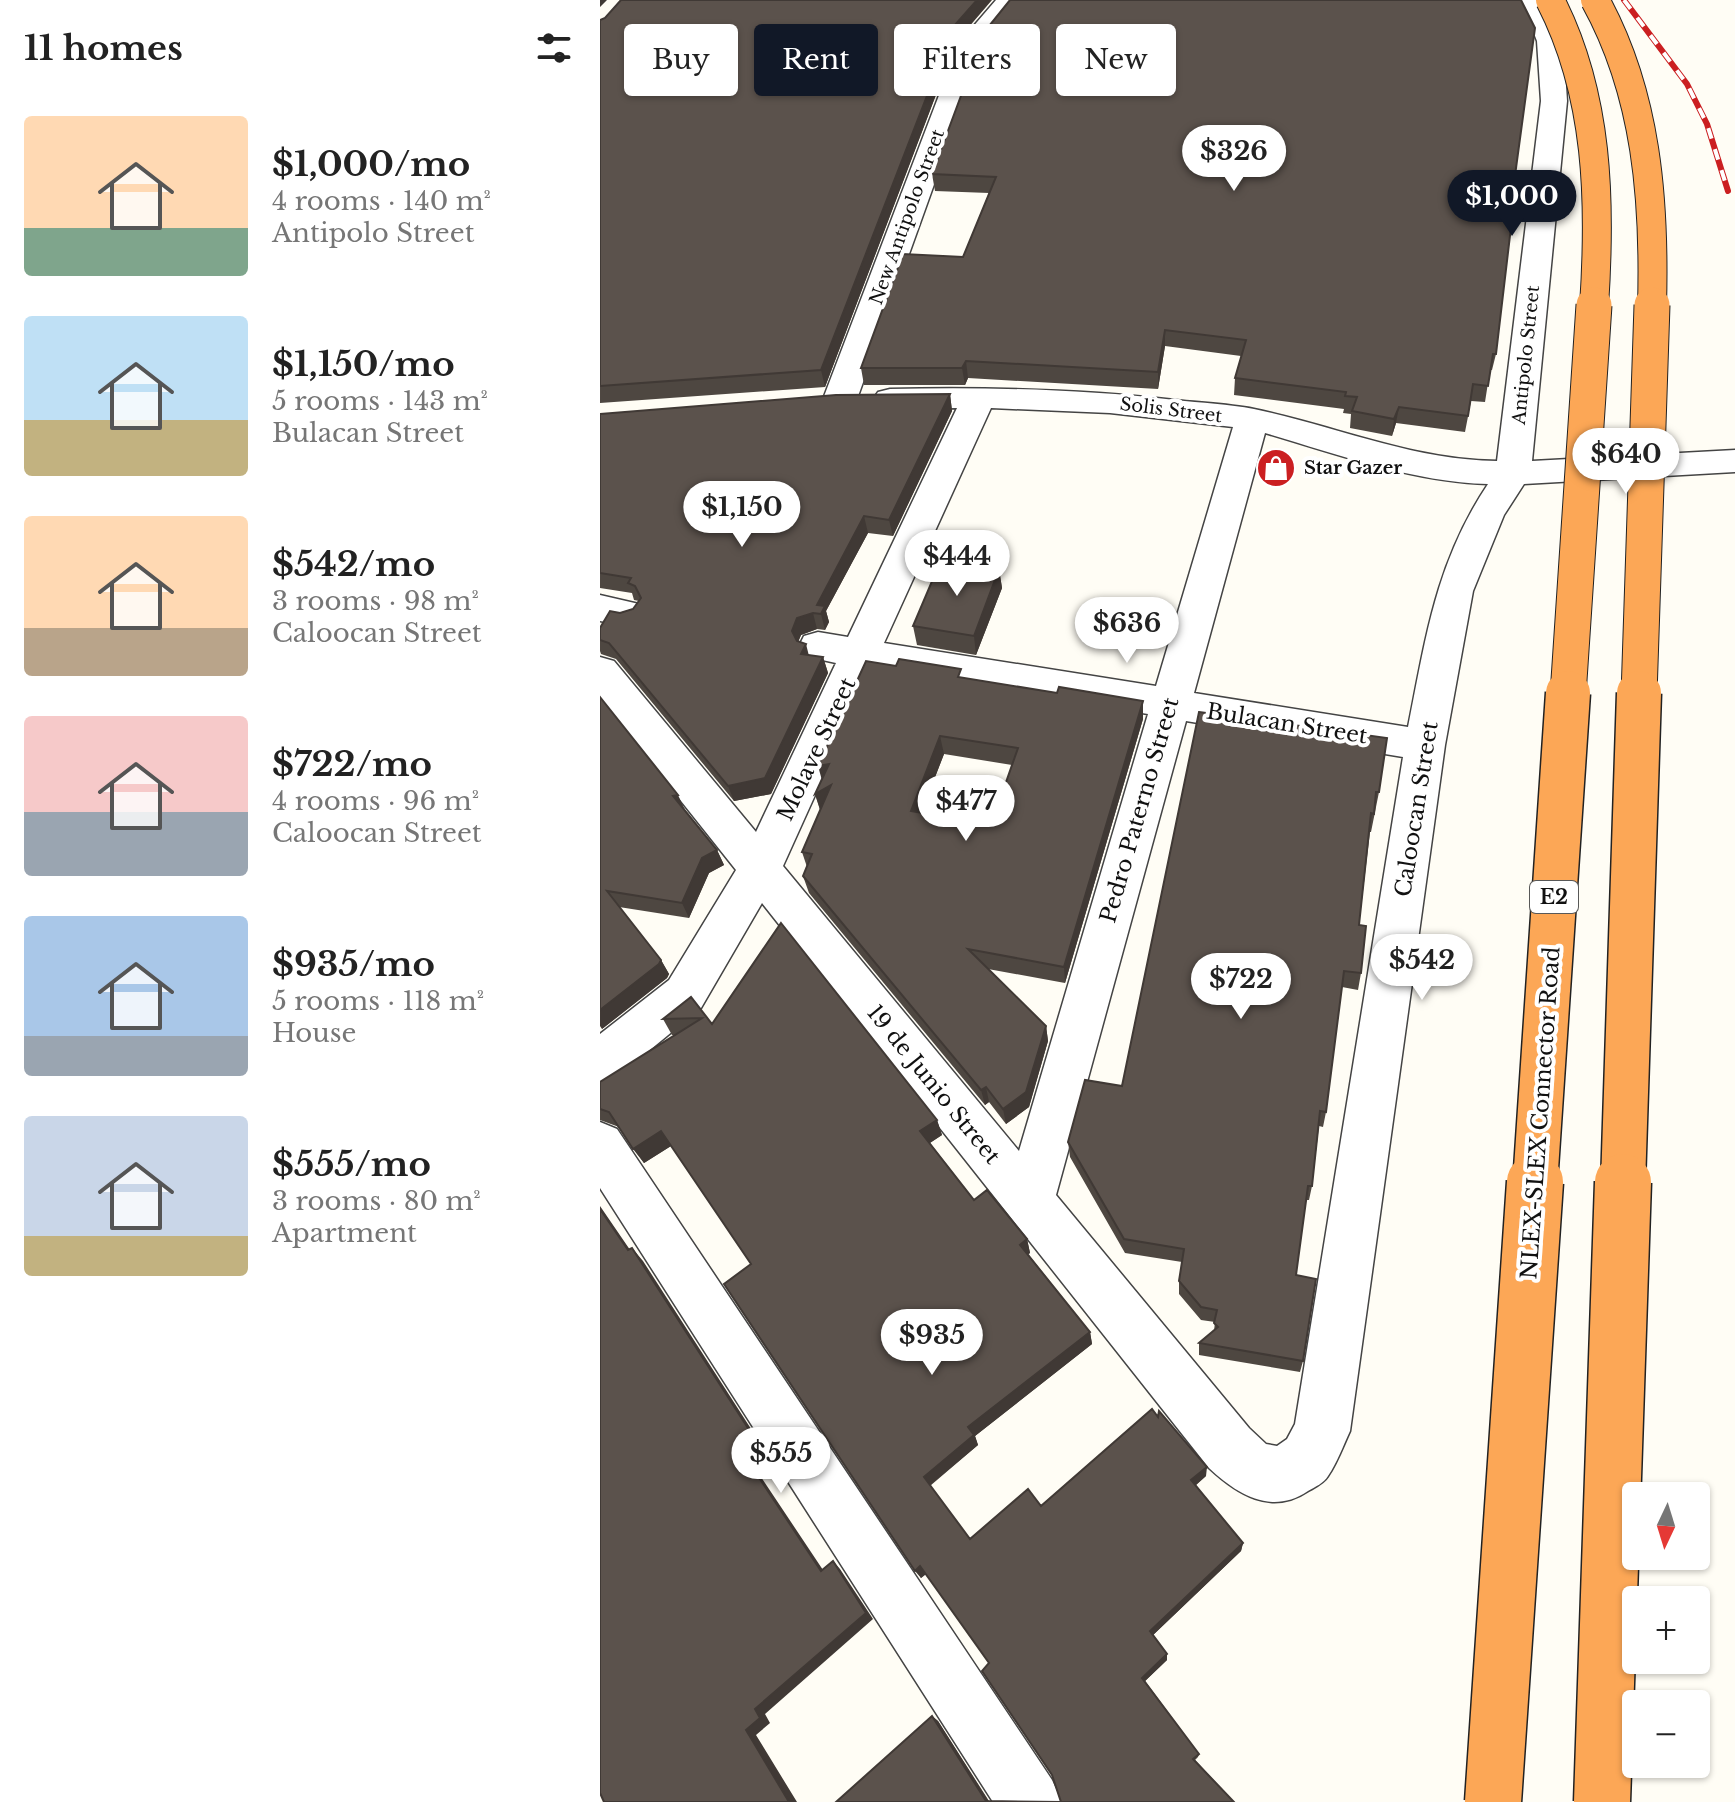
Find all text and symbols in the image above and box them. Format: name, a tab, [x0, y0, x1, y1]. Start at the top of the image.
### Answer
chip: Buy	[624, 24, 738, 96]
chip: Rent	[754, 24, 878, 96]
chip: Filters	[894, 24, 1040, 96]
chip: New	[1056, 24, 1176, 96]
icon: filters	[532, 26, 576, 70]
text: 11 homes	[24, 27, 183, 69]
pin: $326	[1187, 125, 1281, 193]
street label: New Antipolo Street	[865, 126, 949, 308]
text: $326	[1200, 135, 1268, 167]
text: $1,000/mo	[272, 143, 470, 185]
icon: home	[88, 148, 184, 244]
pin: $1,000	[1447, 170, 1577, 238]
text: $1,000	[1465, 180, 1559, 212]
text: 4 rooms · 140 m²	[272, 185, 491, 217]
text: Antipolo Street	[272, 217, 474, 249]
street label: Antipolo Street	[1508, 284, 1544, 427]
text: $1,150/mo	[272, 343, 455, 385]
icon: home	[88, 348, 184, 444]
text: 5 rooms · 143 m²	[272, 385, 488, 417]
street label: Solis Street	[1119, 393, 1224, 427]
text: Bulacan Street	[272, 417, 464, 449]
pin: $640	[1579, 428, 1673, 496]
text: $640	[1590, 438, 1662, 470]
shop icon: Star Gazer	[1255, 447, 1297, 489]
place label: Star Gazer	[1304, 457, 1402, 479]
pin: $1,150	[677, 481, 807, 549]
text: $1,150	[701, 491, 783, 523]
pin: $444	[910, 530, 1004, 598]
text: $444	[923, 540, 991, 572]
text: $542/mo	[272, 543, 435, 585]
icon: home	[88, 548, 184, 644]
text: 3 rooms · 98 m²	[272, 585, 479, 617]
pin: $636	[1080, 597, 1174, 665]
text: $636	[1093, 607, 1161, 639]
text: Caloocan Street	[272, 617, 482, 649]
street label: Molave Street	[772, 673, 862, 825]
street label: Pedro Paterno Street	[1094, 694, 1185, 926]
street label: Bulacan Street	[1205, 697, 1370, 750]
street label: Caloocan Street	[1389, 719, 1444, 899]
text: $722/mo	[272, 743, 432, 785]
icon: home	[88, 748, 184, 844]
pin: $477	[919, 775, 1013, 843]
text: 4 rooms · 96 m²	[272, 785, 479, 817]
text: $477	[936, 785, 996, 817]
text: Caloocan Street	[272, 817, 482, 849]
road number: E2	[1530, 881, 1578, 913]
pin: $542	[1375, 934, 1469, 1002]
text: $935/mo	[272, 943, 435, 985]
text: $542	[1389, 944, 1455, 976]
street label: NLEX-SLEX Connector Road	[1515, 946, 1566, 1280]
icon: home	[88, 948, 184, 1044]
pin: $722	[1194, 953, 1288, 1021]
text: $722	[1209, 963, 1273, 995]
text: 5 rooms · 118 m²	[272, 985, 484, 1017]
street label: 19 de Junio Street	[861, 999, 1006, 1170]
text: House	[272, 1017, 356, 1049]
text: $555/mo	[272, 1143, 431, 1185]
icon: home	[88, 1148, 184, 1244]
text: 3 rooms · 80 m²	[272, 1185, 481, 1217]
text: Apartment	[272, 1217, 417, 1249]
pin: $935	[885, 1309, 979, 1377]
text: $935	[899, 1319, 965, 1351]
pin: $555	[734, 1427, 828, 1495]
text: $555	[749, 1437, 813, 1469]
north arrow	[1622, 1482, 1710, 1570]
map controls	[1622, 1482, 1710, 1778]
button: +	[1622, 1586, 1710, 1674]
button: −	[1622, 1690, 1710, 1778]

